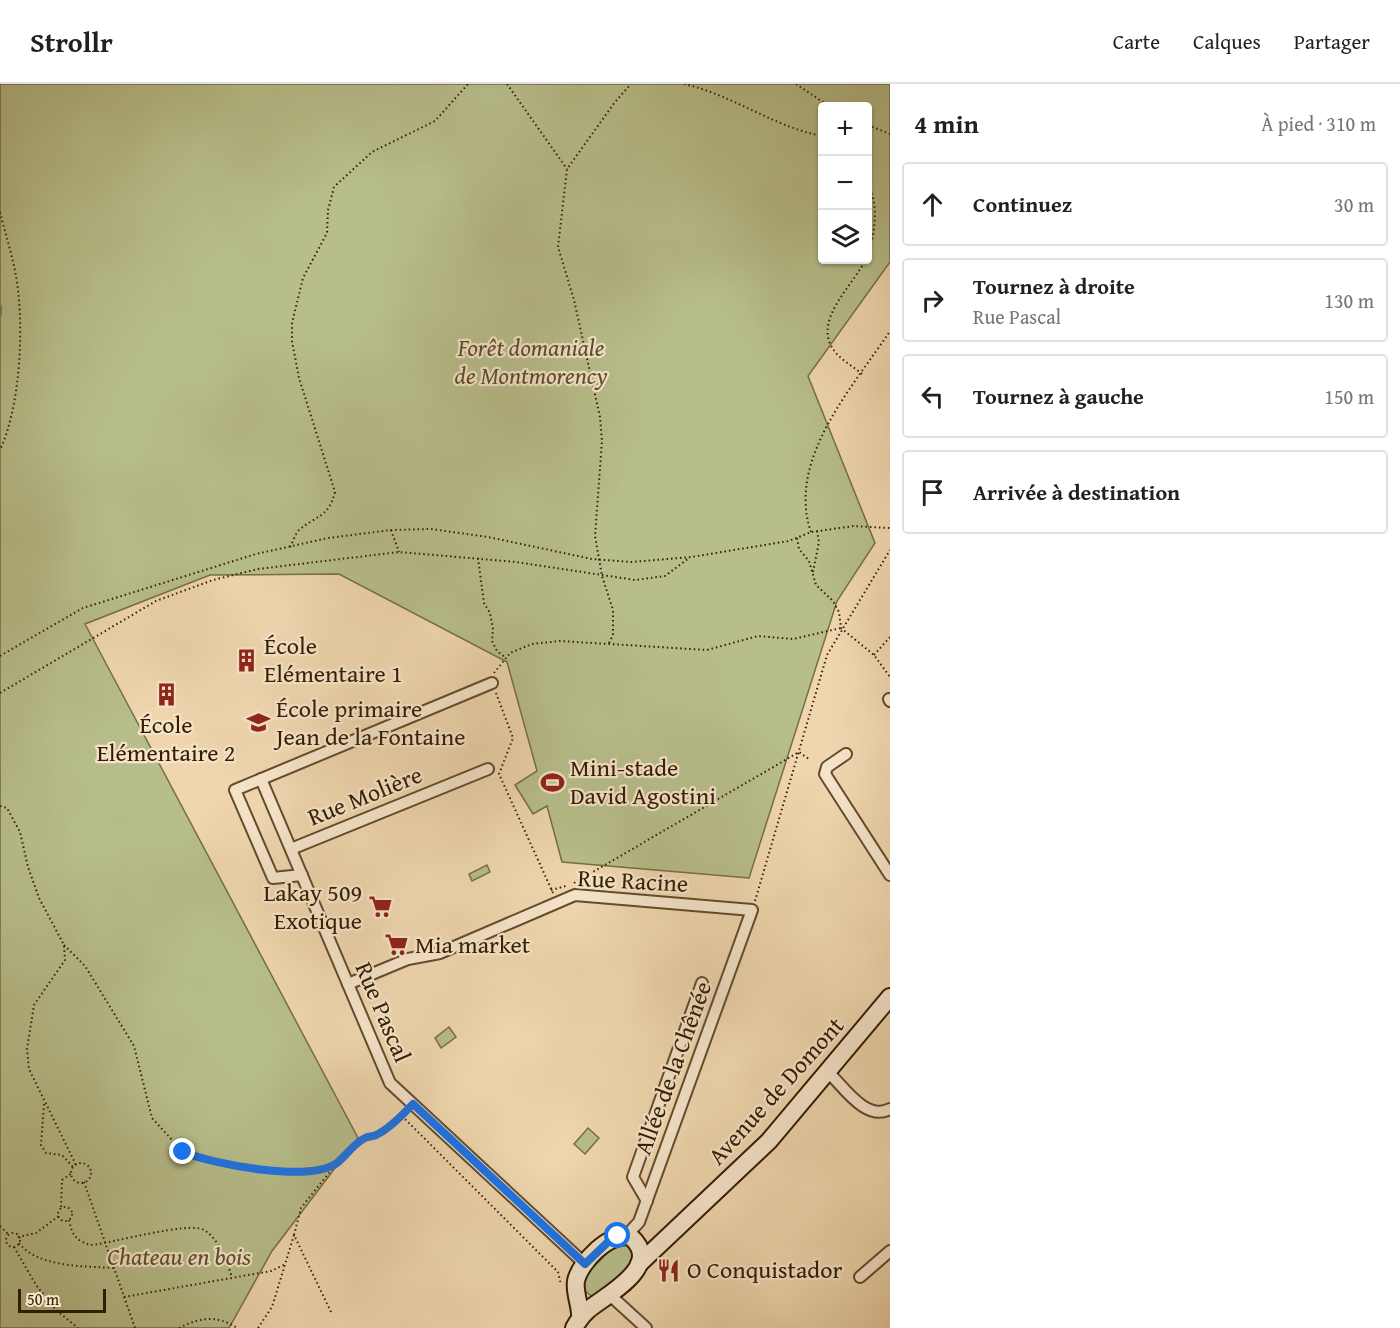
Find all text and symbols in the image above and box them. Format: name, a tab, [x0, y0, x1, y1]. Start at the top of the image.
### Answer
text: Strollr	[30, 21, 113, 62]
text: Carte	[1113, 26, 1160, 57]
text: Calques	[1193, 26, 1261, 57]
text: Partager	[1294, 26, 1370, 57]
map controls	[818, 102, 872, 264]
button: +	[818, 102, 872, 156]
text: 4 min	[914, 104, 979, 143]
text: À pied · 310 m	[1261, 109, 1376, 138]
button: −	[818, 156, 872, 210]
icon: ahead	[916, 188, 949, 221]
text: Continuez	[973, 188, 1072, 220]
text: 30 m	[1334, 190, 1374, 219]
button: layers	[818, 210, 872, 264]
text: Tournez à droite	[973, 270, 1135, 302]
icon: right	[916, 284, 949, 317]
text: 130 m	[1324, 286, 1374, 315]
text: Rue Pascal	[973, 302, 1061, 331]
park label: Forêt domaniale de Montmorency	[455, 330, 607, 393]
icon: left	[916, 380, 949, 413]
text: Tournez à gauche	[973, 380, 1144, 412]
text: 150 m	[1324, 382, 1374, 411]
icon: arrive	[916, 476, 949, 509]
text: Arrivée à destination	[973, 476, 1180, 508]
place label: École Elémentaire 1	[264, 628, 403, 691]
building icon: École Elémentaire 1	[233, 647, 259, 673]
building icon: École Elémentaire 2	[153, 682, 179, 708]
place label: École primaire Jean de la Fontaine	[273, 691, 465, 754]
place label: École Elémentaire 2	[97, 707, 235, 770]
school or university icon: École primaire Jean de la Fontaine	[245, 710, 271, 736]
place label: Mini-stade David Agostini	[570, 750, 716, 813]
street label: Rue Molière	[302, 757, 427, 834]
sports icon: Mini-stade David Agostini	[539, 769, 565, 795]
street label: Rue Racine	[577, 860, 689, 901]
place label: Lakay 509 Exotique	[264, 875, 362, 938]
supermarket icon: Lakay 509 Exotique	[367, 894, 393, 920]
place label: Mia market	[415, 927, 531, 962]
supermarket icon: Mia market	[384, 932, 410, 958]
street label: Rue Pascal	[347, 956, 420, 1068]
street label: Allée de la Chênée	[625, 976, 720, 1159]
street label: Avenue de Domont	[699, 1008, 852, 1173]
route end	[169, 1138, 195, 1164]
route start	[604, 1222, 630, 1248]
park label: Chateau en bois	[107, 1239, 251, 1274]
place label: O Conquistador	[687, 1252, 842, 1287]
restaurant icon: O Conquistador	[656, 1257, 682, 1283]
scale bar	[18, 1286, 106, 1314]
text: 50 m	[27, 1287, 59, 1311]

